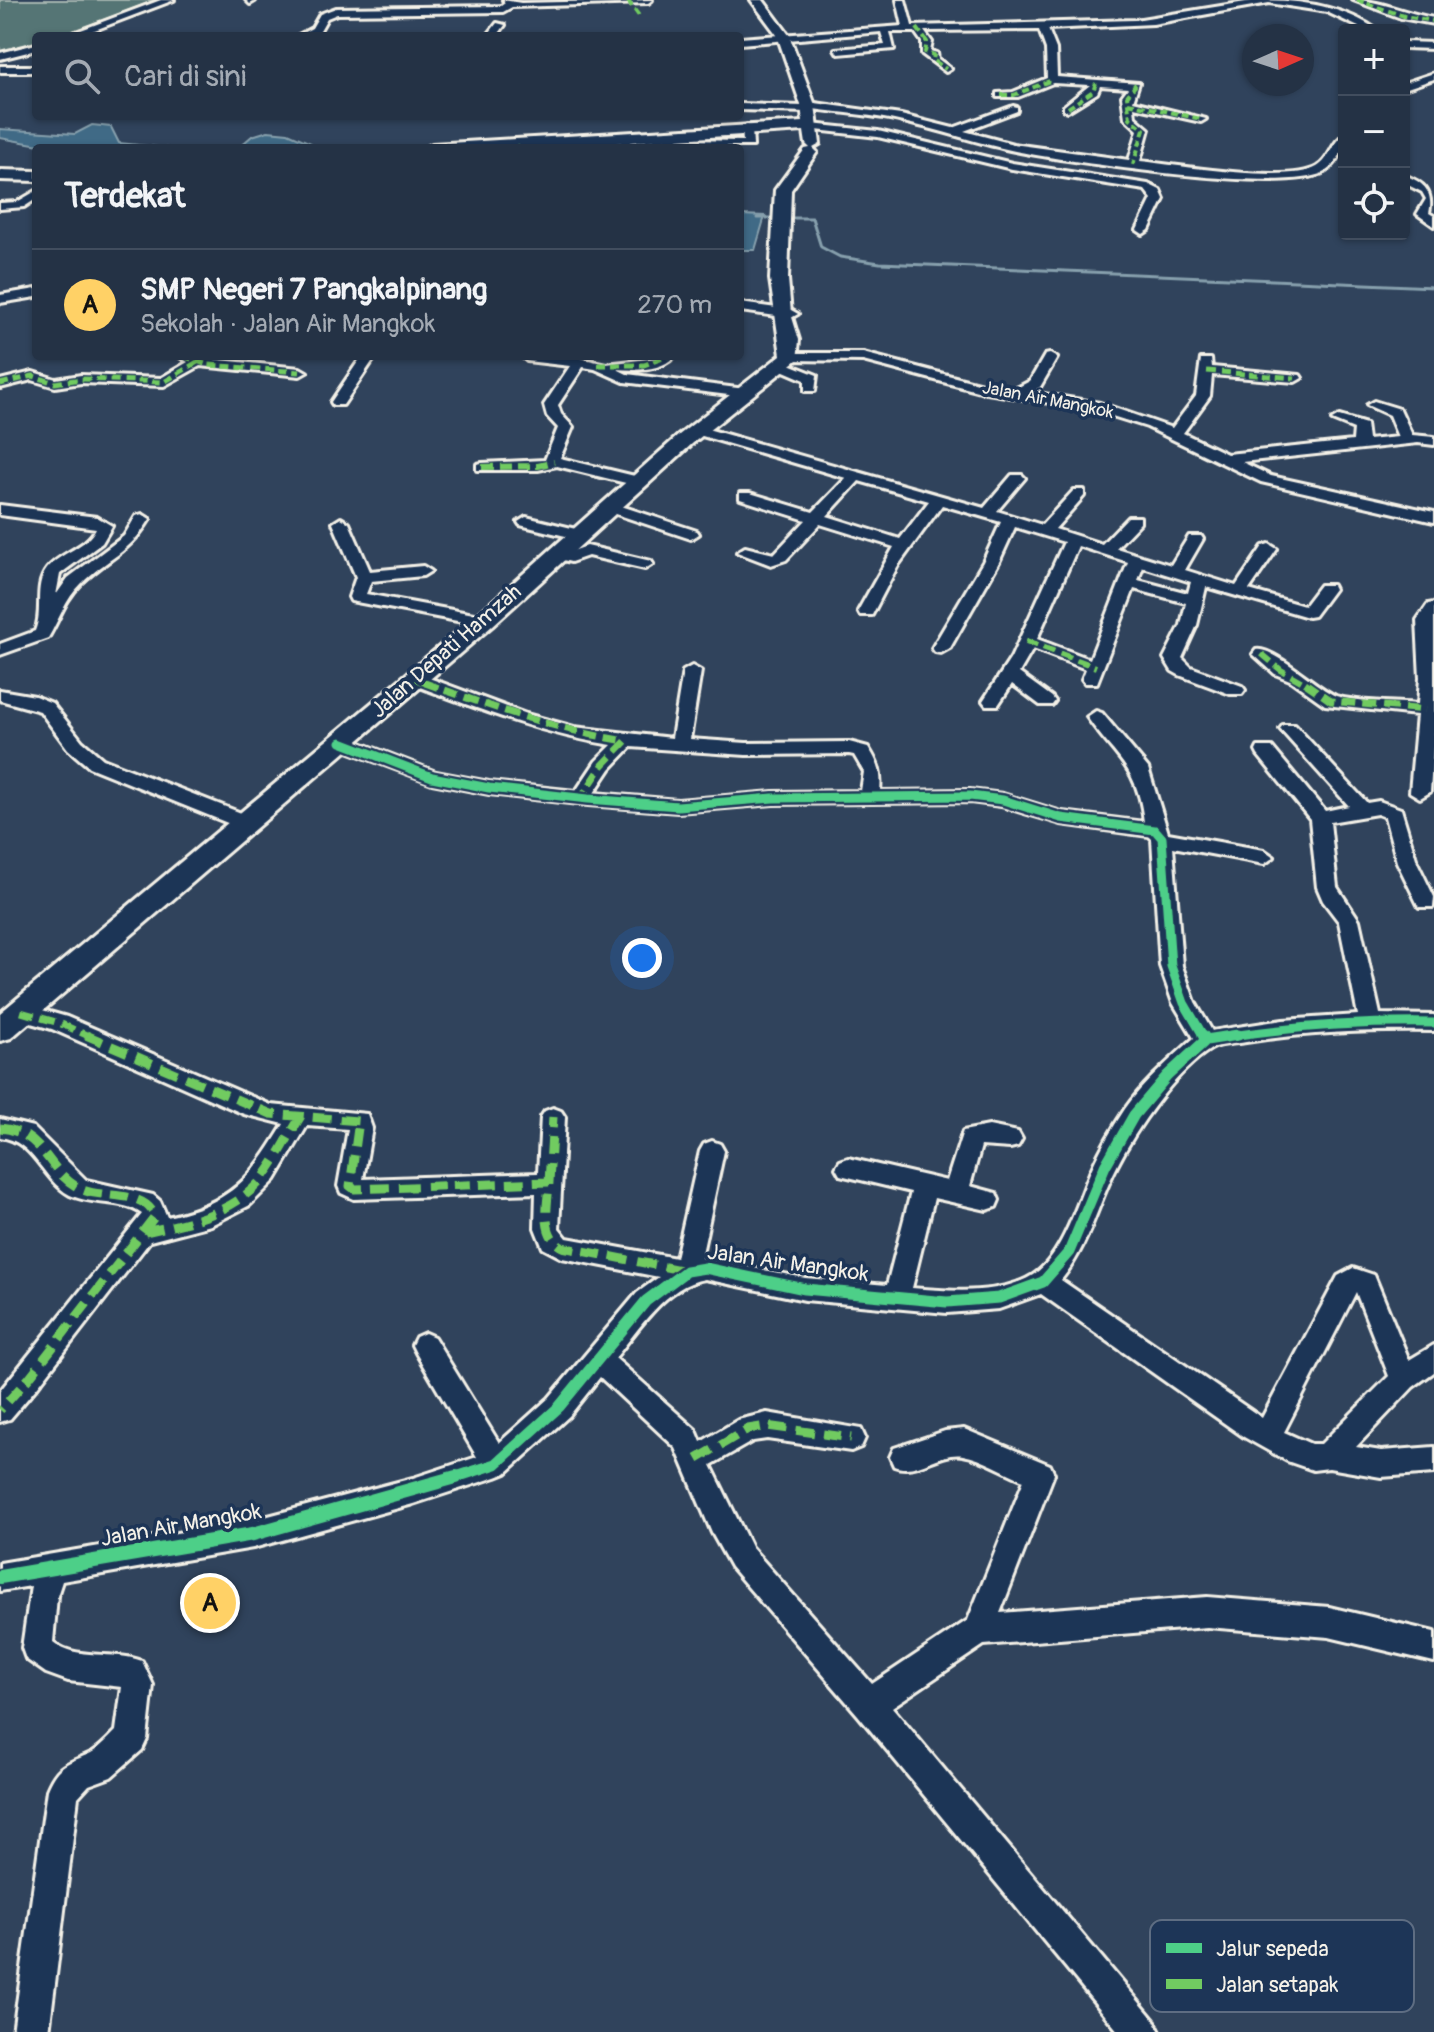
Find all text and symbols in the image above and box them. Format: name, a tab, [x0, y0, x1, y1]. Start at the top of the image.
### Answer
north arrow	[1242, 24, 1314, 96]
map controls	[1338, 24, 1410, 240]
button: +	[1338, 24, 1410, 96]
search box	[32, 32, 744, 120]
icon: search	[60, 54, 104, 98]
text: Cari di sini	[124, 58, 246, 95]
button: −	[1338, 96, 1410, 168]
button: locate	[1338, 168, 1410, 240]
text: Terdekat	[64, 175, 185, 218]
text: SMP Negeri 7 Pangkalpinang	[140, 271, 487, 308]
text: A	[82, 289, 98, 321]
text: 270 m	[637, 289, 712, 321]
text: Sekolah · Jalan Air Mangkok	[140, 308, 435, 340]
street label: Jalan Air Mangkok	[980, 376, 1116, 424]
street label: Jalan Depati Hamzah	[365, 578, 527, 724]
your location	[622, 938, 662, 978]
street label: Jalan Air Mangkok	[705, 1238, 871, 1288]
street label: Jalan Air Mangkok	[98, 1497, 264, 1553]
pin: A	[184, 1573, 236, 1633]
legend	[1150, 1920, 1414, 2012]
text: Jalur sepeda	[1216, 1935, 1329, 1963]
text: Jalan setapak	[1216, 1971, 1338, 1999]

